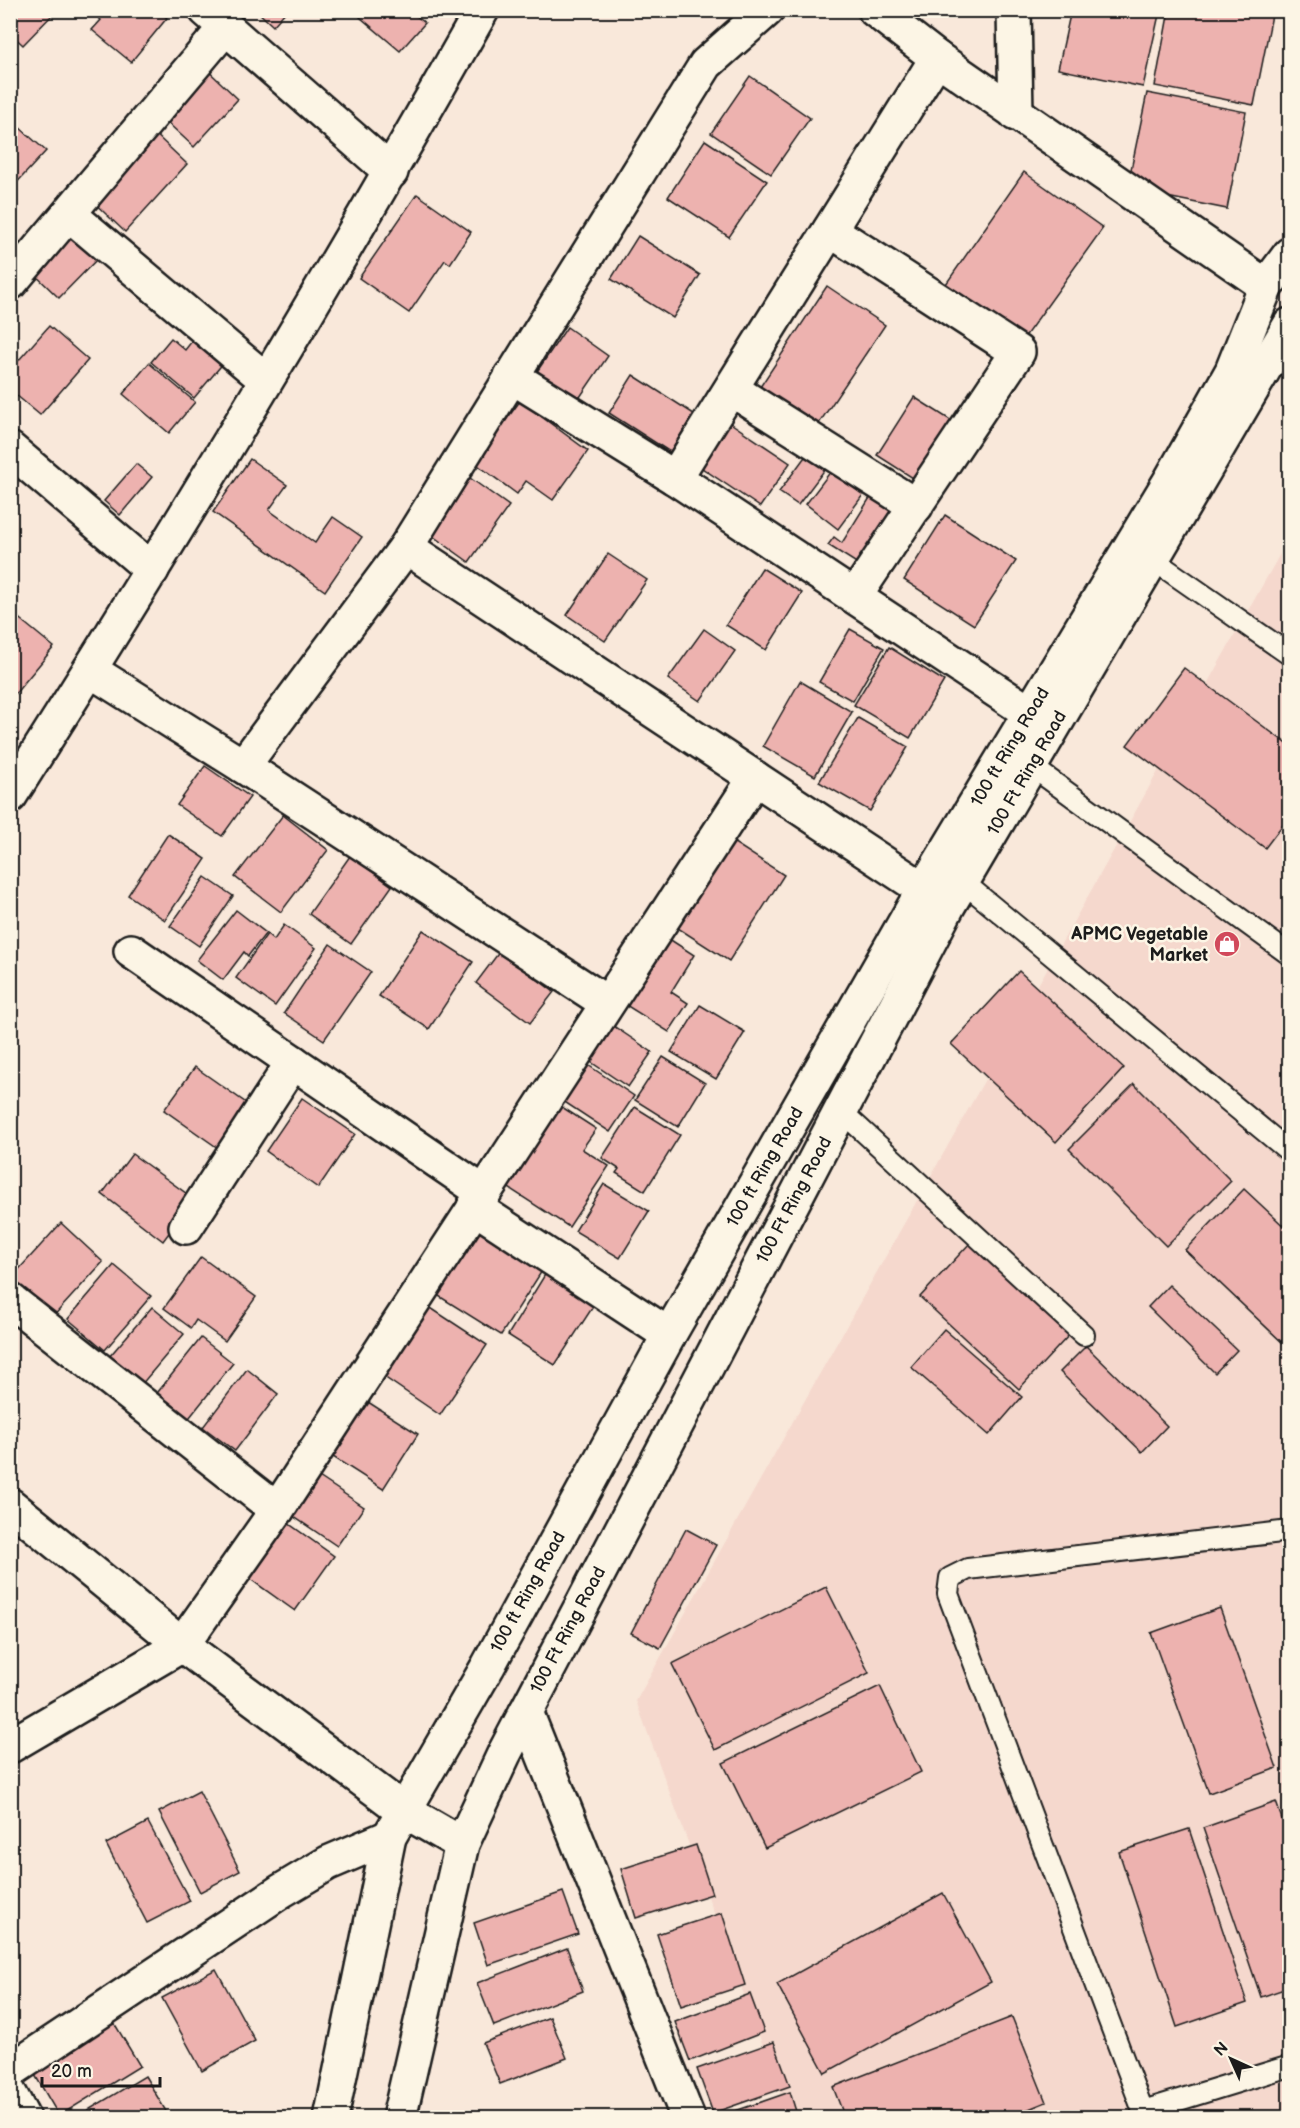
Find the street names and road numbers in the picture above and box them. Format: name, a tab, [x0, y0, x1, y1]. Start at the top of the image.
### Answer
street label: 100 ft Ring Road	[966, 684, 1054, 810]
street label: 100 Ft Ring Road	[983, 707, 1071, 839]
street label: 100 ft Ring Road	[722, 1103, 808, 1231]
street label: 100 Ft Ring Road	[752, 1133, 836, 1267]
street label: 100 ft Ring Road	[486, 1528, 570, 1656]
street label: 100 Ft Ring Road	[526, 1563, 610, 1697]

